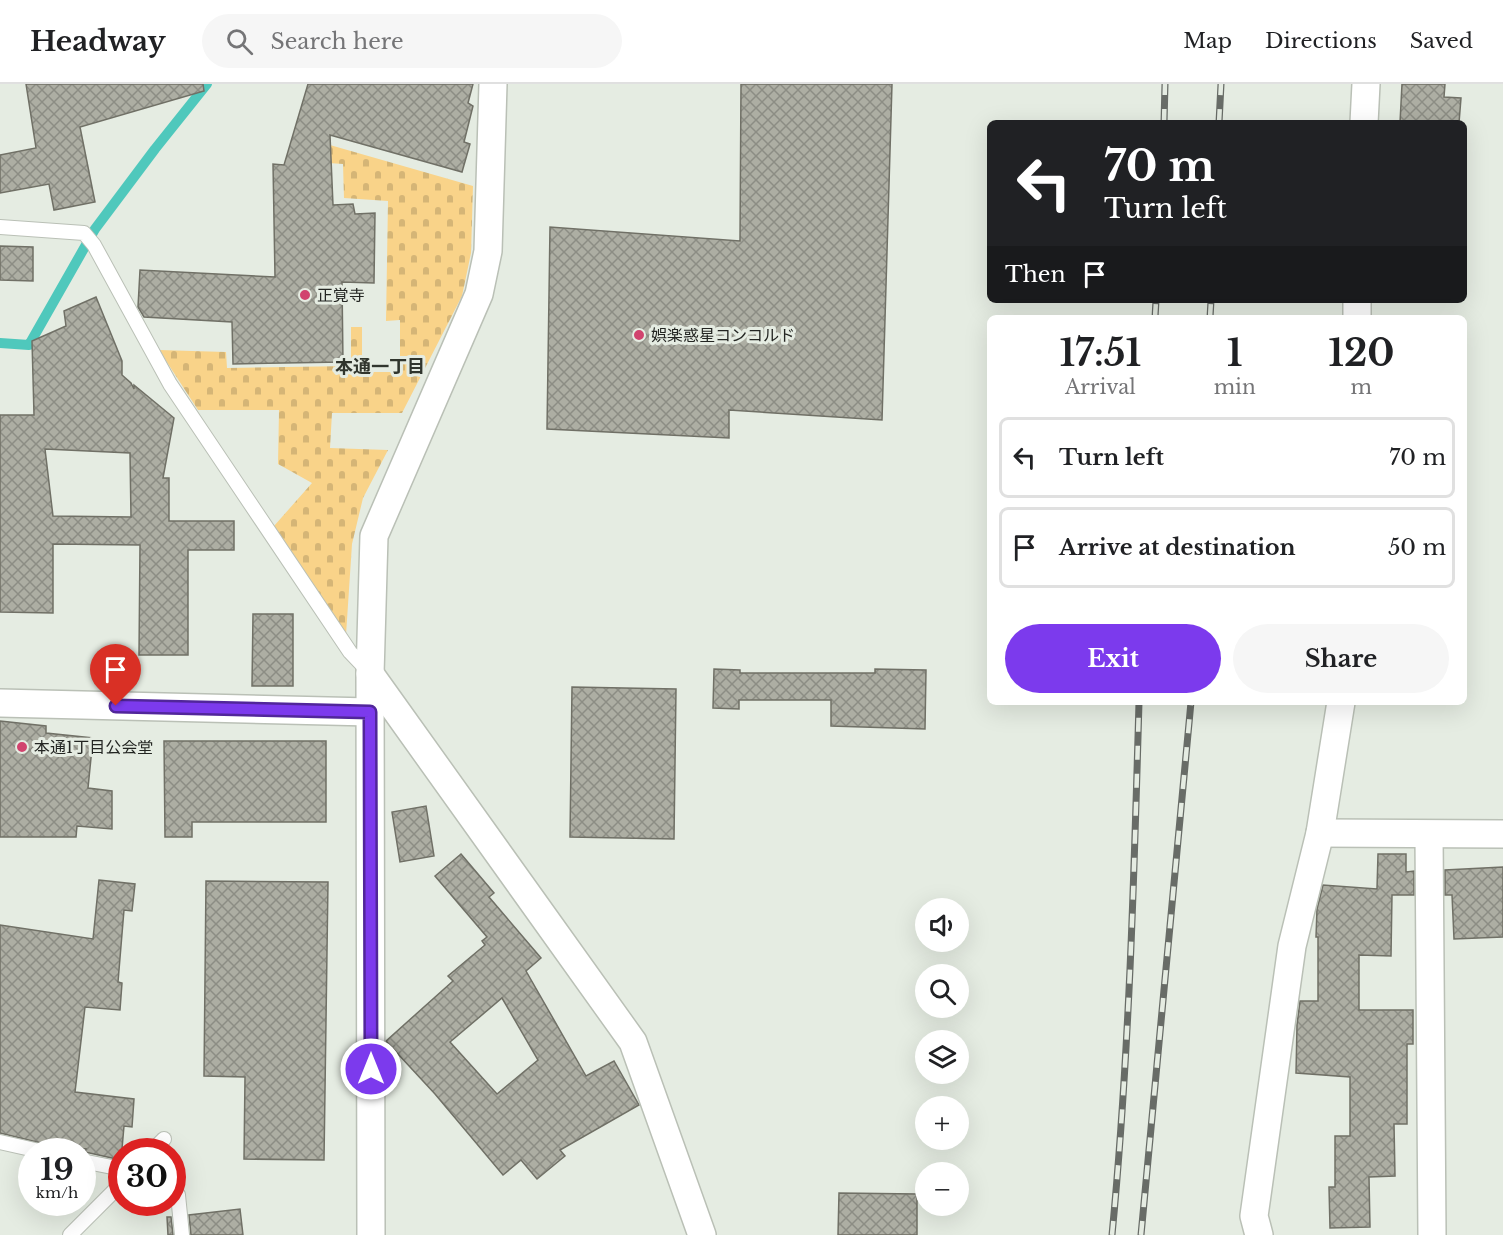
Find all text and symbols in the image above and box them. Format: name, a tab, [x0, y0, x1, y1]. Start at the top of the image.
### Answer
search box	[202, 14, 622, 68]
text: Headway	[30, 24, 166, 59]
icon: search	[223, 25, 256, 58]
text: Search here	[271, 28, 404, 55]
text: Map	[1183, 28, 1232, 54]
text: Directions	[1265, 28, 1377, 54]
text: Saved	[1410, 28, 1473, 54]
text: 70 m	[1104, 140, 1215, 192]
icon: left	[1005, 144, 1083, 222]
text: Turn left	[1104, 192, 1227, 225]
icon: arrive	[1078, 258, 1111, 291]
text: Then	[1005, 261, 1066, 288]
place label: 正覚寺	[317, 285, 365, 305]
marker: 正覚寺	[298, 288, 312, 302]
place label: 娯楽惑星コンコルド	[651, 325, 795, 345]
marker: 娯楽惑星コンコルド	[632, 328, 646, 342]
text: 17:51	[1060, 331, 1141, 376]
text: 1	[1227, 331, 1243, 376]
text: 120	[1328, 331, 1395, 376]
district label: 本通一丁目	[335, 356, 425, 378]
text: Arrival	[1065, 375, 1136, 399]
text: min	[1214, 375, 1256, 399]
text: m	[1351, 375, 1372, 399]
icon: left	[1008, 441, 1041, 474]
text: Turn left	[1059, 444, 1164, 471]
text: 70 m	[1389, 444, 1446, 471]
icon: arrive	[1008, 531, 1041, 564]
text: Arrive at destination	[1059, 534, 1296, 561]
text: 50 m	[1388, 534, 1446, 561]
button: Exit	[1005, 624, 1221, 693]
button: Share	[1233, 624, 1449, 693]
pin	[90, 644, 141, 706]
icon: arrive	[99, 653, 132, 686]
place label: 本通1丁目公会堂	[34, 737, 153, 757]
marker: 本通1丁目公会堂	[15, 740, 29, 754]
map controls	[915, 898, 969, 1216]
button: sound	[915, 898, 969, 952]
button: search	[915, 964, 969, 1018]
button: layers	[915, 1030, 969, 1084]
position arrow	[339, 1037, 403, 1101]
button: +	[915, 1096, 969, 1150]
speed limit sign: 30	[108, 1138, 186, 1216]
text: 19	[40, 1151, 74, 1188]
button: −	[915, 1162, 969, 1216]
text: km/h	[36, 1183, 78, 1202]

